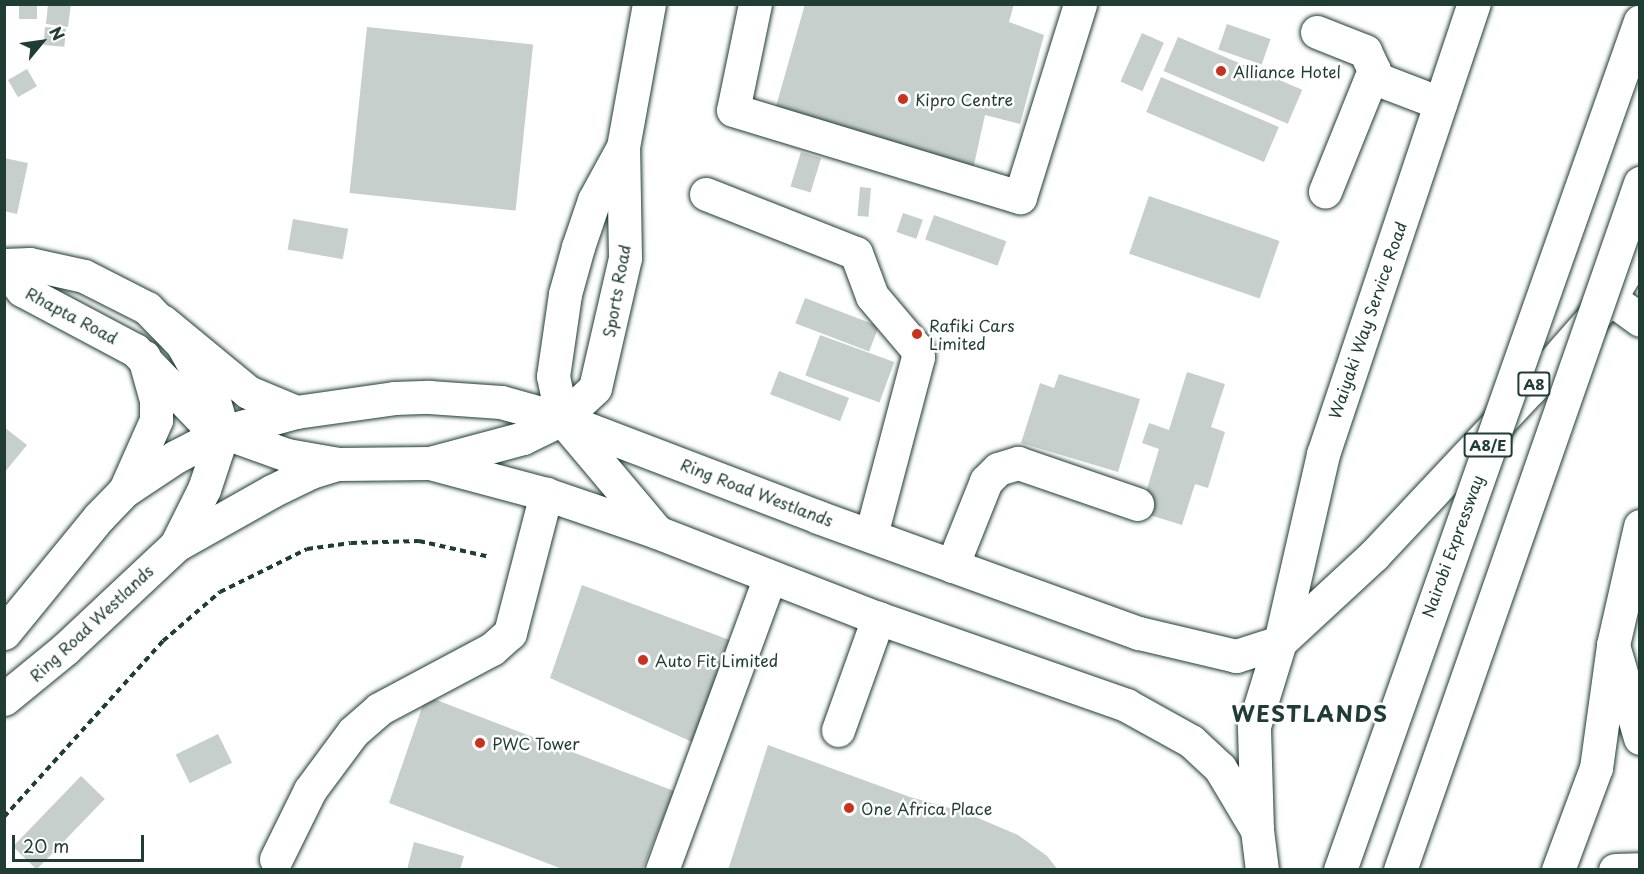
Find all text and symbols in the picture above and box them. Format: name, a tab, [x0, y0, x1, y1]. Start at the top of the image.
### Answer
north arrow	[12, 12, 72, 72]
text: N	[44, 22, 71, 45]
place label: Alliance Hotel	[1233, 61, 1341, 81]
marker: Alliance Hotel	[1214, 64, 1228, 78]
place label: Kipro Centre	[915, 89, 1013, 109]
marker: Kipro Centre	[896, 92, 910, 106]
street label: Waiyaki Way Service Road	[1324, 219, 1410, 421]
street label: Sports Road	[598, 243, 634, 339]
street label: Rhapta Road	[23, 283, 121, 347]
place label: Rafiki Cars Limited	[929, 315, 1016, 353]
marker: Rafiki Cars Limited	[910, 327, 924, 341]
road number: A8	[1516, 372, 1552, 396]
road number: A8/E	[1462, 433, 1514, 457]
street label: Ring Road Westlands	[678, 454, 836, 530]
street label: Nairobi Expressway	[1417, 472, 1487, 620]
street label: Ring Road Westlands	[25, 561, 157, 685]
place label: Auto Fit Limited	[655, 650, 779, 670]
marker: Auto Fit Limited	[636, 653, 650, 667]
district label: WESTLANDS	[1232, 700, 1388, 726]
place label: PWC Tower	[492, 733, 580, 753]
marker: PWC Tower	[473, 736, 487, 750]
place label: One Africa Place	[861, 798, 992, 818]
marker: One Africa Place	[842, 801, 856, 815]
scale bar	[15, 823, 147, 861]
text: 20 m	[23, 832, 69, 859]

